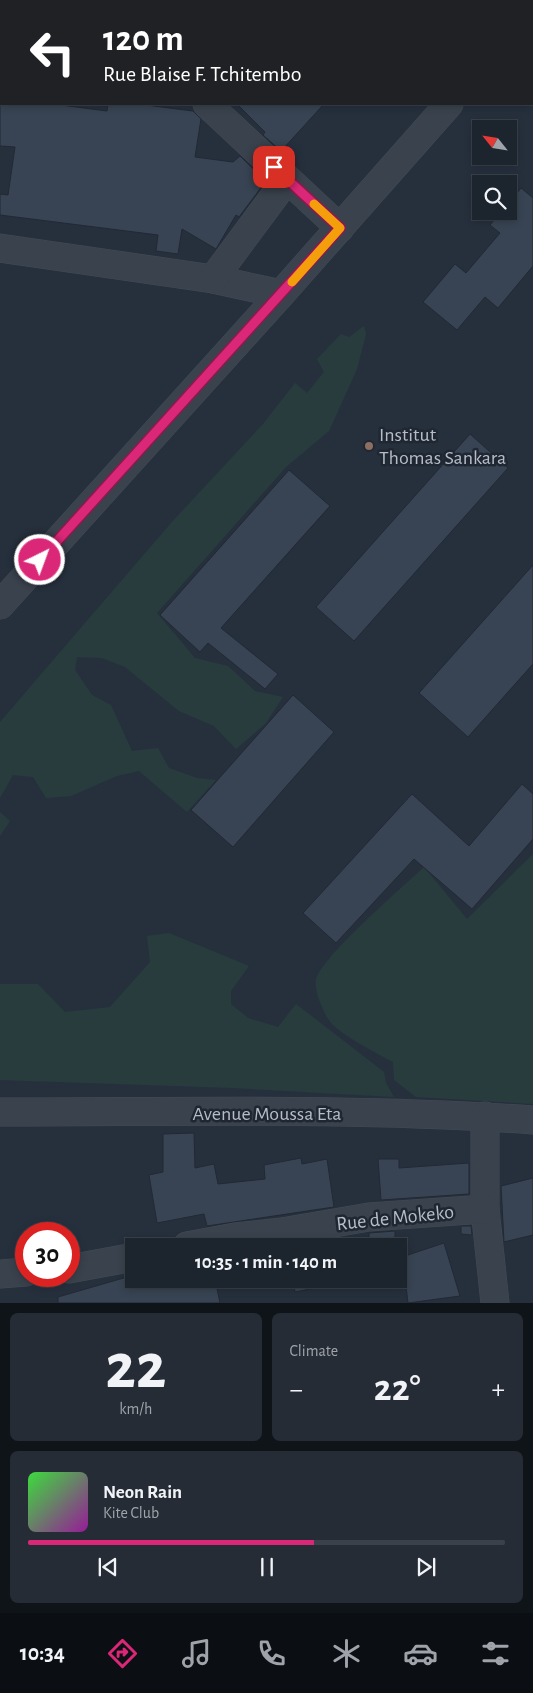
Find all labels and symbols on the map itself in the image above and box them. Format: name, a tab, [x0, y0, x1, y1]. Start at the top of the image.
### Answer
north arrow	[472, 120, 518, 165]
pin	[253, 146, 295, 188]
place label: Institut Thomas Sankara	[379, 425, 506, 468]
marker: Institut Thomas Sankara	[363, 440, 375, 452]
position arrow	[13, 533, 65, 585]
street label: Avenue Moussa Eta	[192, 1104, 342, 1124]
street label: Rue de Mokeko	[335, 1202, 455, 1234]
speed limit sign: 30	[15, 1222, 80, 1287]

